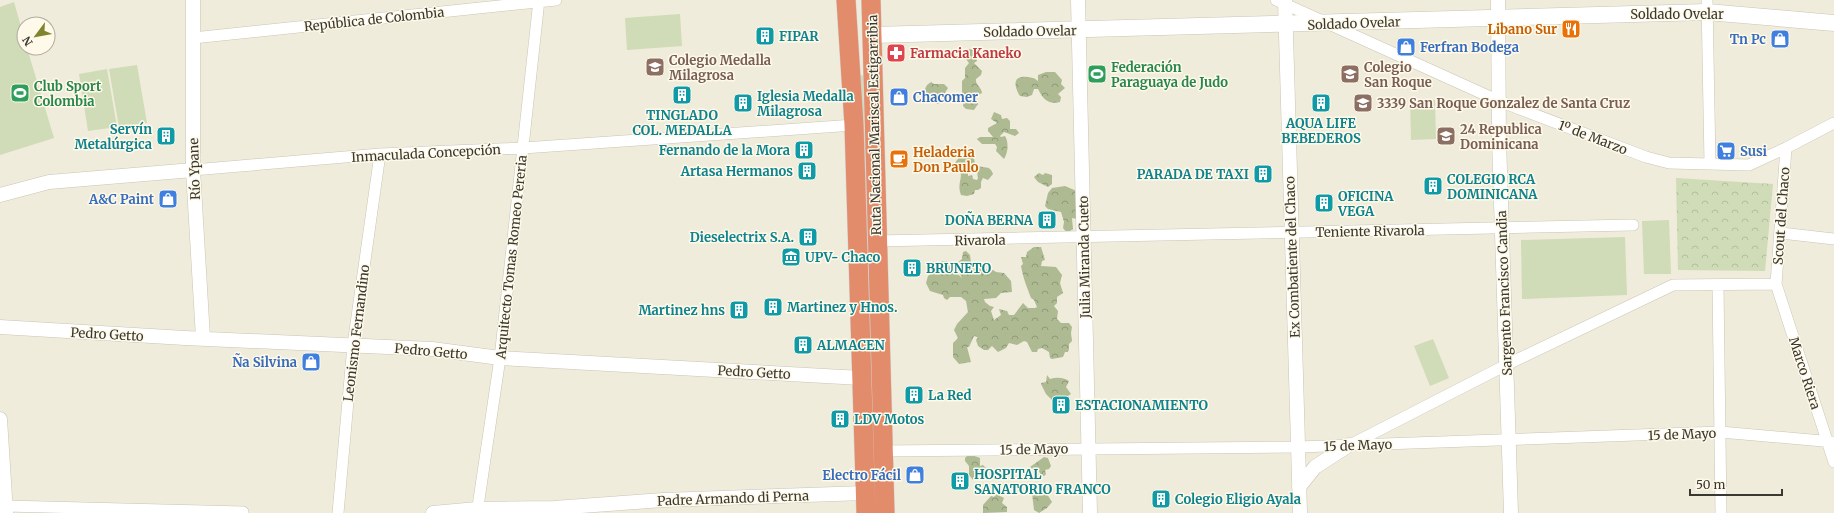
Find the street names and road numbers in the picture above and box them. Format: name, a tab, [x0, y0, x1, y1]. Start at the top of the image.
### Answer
street label: República de Colombia	[303, 4, 445, 35]
street label: Soldado Ovelar	[1630, 6, 1724, 23]
street label: Soldado Ovelar	[1307, 13, 1401, 34]
street label: Ruta Nacional Mariscal Estigarribia	[864, 14, 885, 235]
street label: Soldado Ovelar	[983, 22, 1077, 41]
street label: 1º de Marzo	[1556, 117, 1630, 159]
street label: Río Ypane	[185, 137, 204, 200]
street label: Inmaculada Concepción	[351, 141, 502, 166]
street label: Arquitecto Tomas Romeo Pereria	[492, 154, 531, 361]
street label: Scout del Chaco	[1770, 166, 1793, 266]
street label: Ex Combatiente del Chaco	[1281, 175, 1304, 338]
street label: Julia Miranda Cueto	[1075, 195, 1094, 319]
street label: Sargento Francisco Candia	[1493, 210, 1516, 376]
street label: Teniente Rivarola	[1315, 222, 1425, 241]
street label: Rivarola	[954, 232, 1006, 249]
street label: Leonismo Fernandino	[340, 263, 373, 403]
street label: Pedro Getto	[70, 324, 144, 345]
street label: Marco Riera	[1785, 335, 1824, 412]
street label: Pedro Getto	[394, 340, 469, 363]
street label: Pedro Getto	[717, 362, 791, 383]
street label: 15 de Mayo	[1647, 425, 1717, 444]
street label: 15 de Mayo	[1323, 436, 1393, 455]
street label: 15 de Mayo	[1000, 440, 1069, 459]
street label: Padre Armando di Perna	[657, 487, 809, 510]

